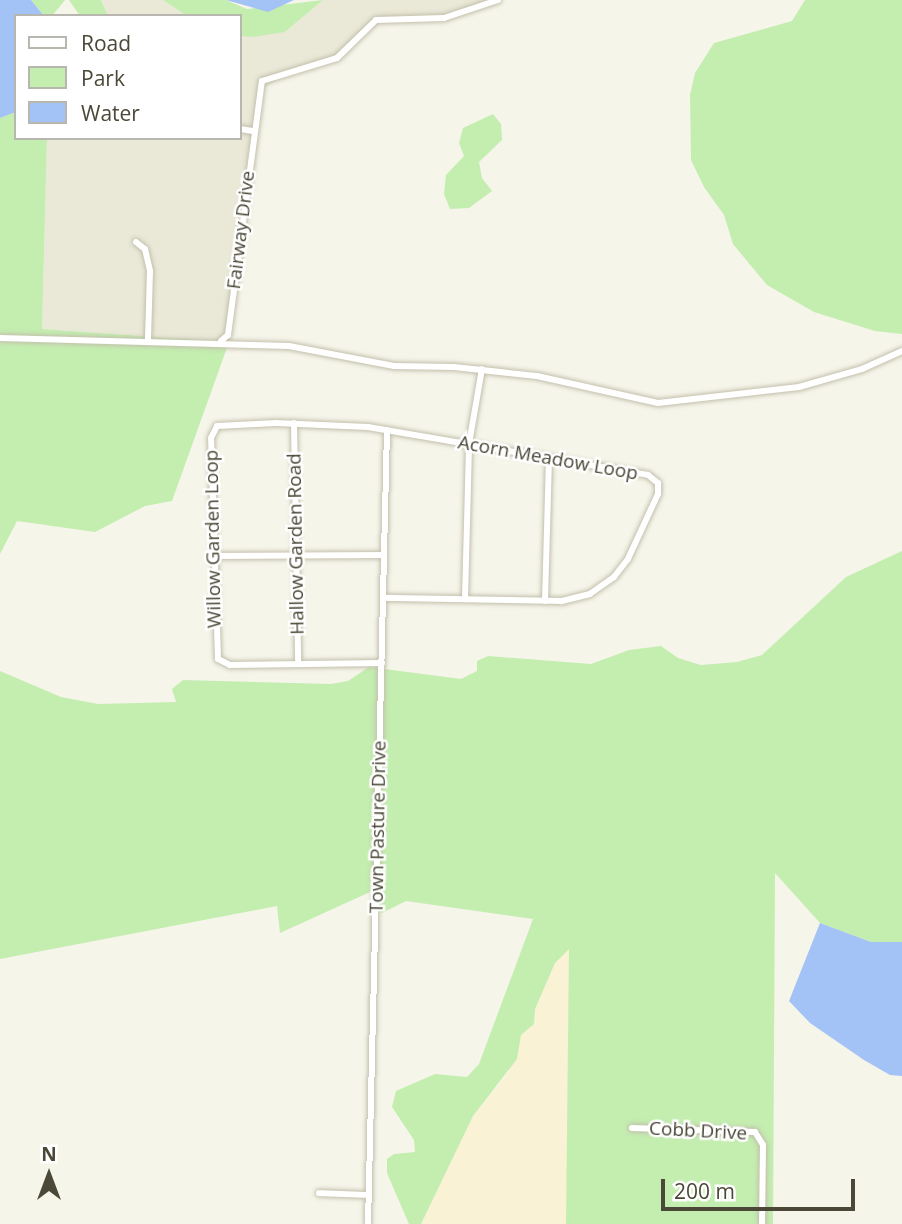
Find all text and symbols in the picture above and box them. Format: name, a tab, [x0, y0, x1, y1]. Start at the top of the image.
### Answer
legend	[14, 14, 242, 140]
text: Road	[81, 29, 131, 57]
text: Park	[81, 64, 125, 92]
text: Water	[81, 99, 140, 127]
street label: Fairway Drive	[222, 169, 260, 291]
street label: Acorn Meadow Loop	[456, 431, 640, 485]
street label: Willow Garden Loop	[200, 450, 226, 628]
street label: Hallow Garden Road	[283, 453, 309, 635]
street label: Town Pasture Drive	[365, 741, 391, 913]
street label: Cobb Drive	[648, 1117, 748, 1145]
north arrow	[14, 1140, 84, 1210]
text: N	[41, 1141, 57, 1167]
scale bar	[664, 1164, 858, 1208]
text: 200 m	[674, 1177, 735, 1205]

